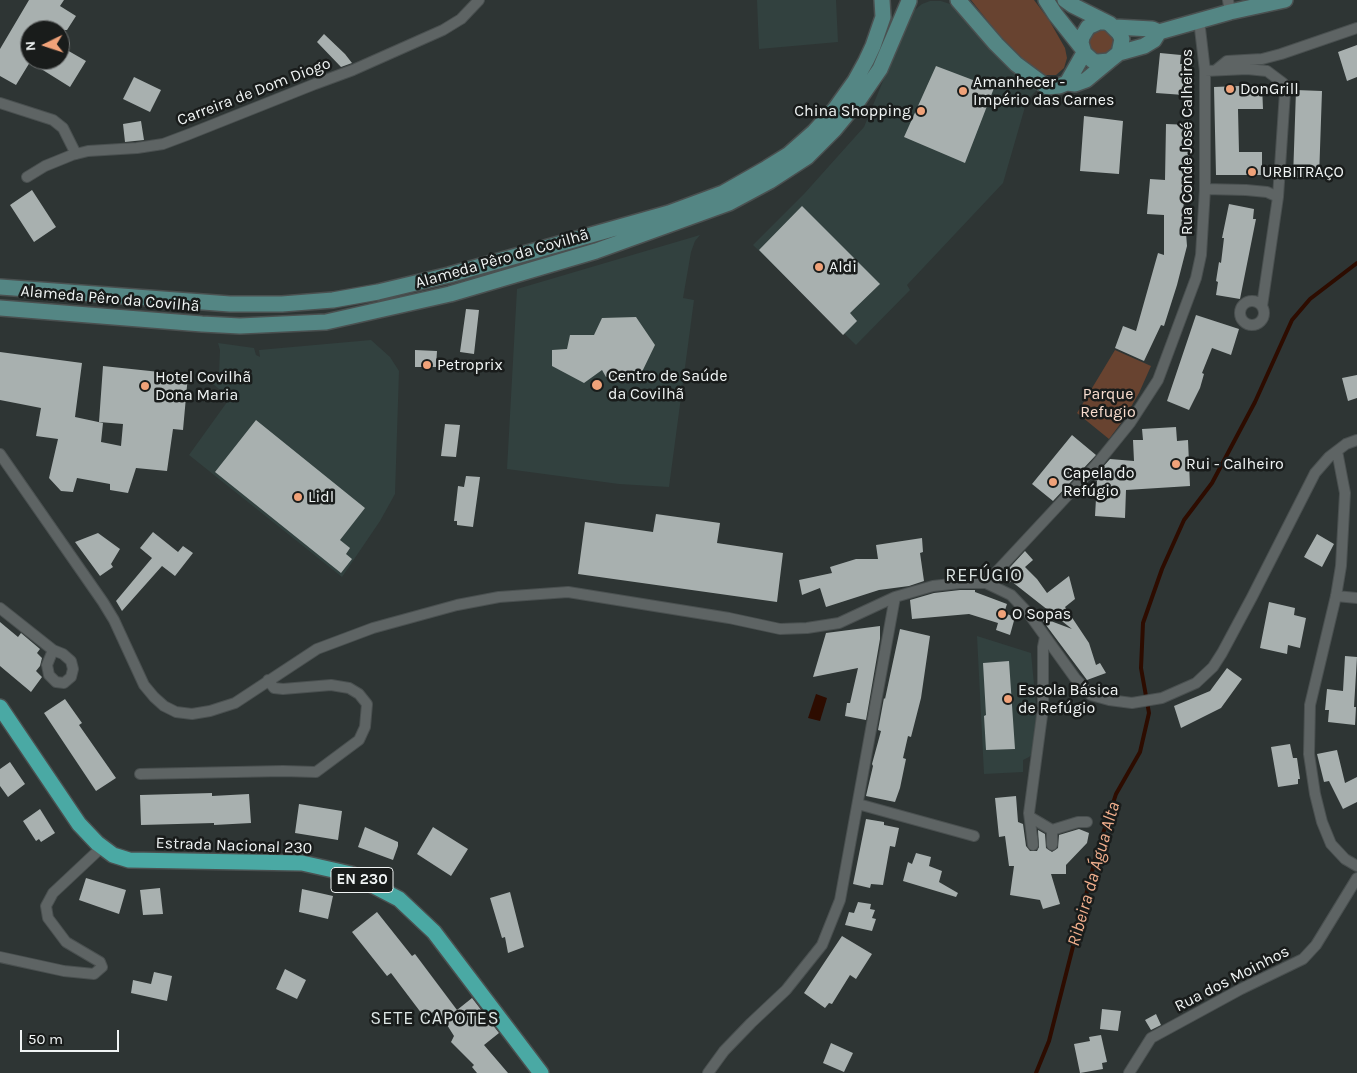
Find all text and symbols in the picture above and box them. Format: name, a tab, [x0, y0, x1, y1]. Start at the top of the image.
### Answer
north arrow	[20, 20, 70, 70]
text: N	[22, 40, 39, 52]
street label: Rua Conde José Calheiros	[1177, 49, 1197, 235]
street label: Carreira de Dom Diogo	[174, 54, 334, 130]
place label: Amanhecer - Império das Carnes	[973, 72, 1114, 110]
place label: DonGrill	[1240, 79, 1299, 99]
marker: DonGrill	[1224, 83, 1236, 95]
marker: Amanhecer - Império das Carnes	[957, 85, 969, 97]
place label: China Shopping	[794, 101, 911, 121]
marker: China Shopping	[915, 105, 927, 117]
place label: URBITRAÇO	[1262, 162, 1344, 182]
marker: URBITRAÇO	[1246, 166, 1258, 178]
street label: Alameda Pêro da Covilhã	[413, 225, 591, 293]
place label: Aldi	[829, 257, 857, 277]
marker: Aldi	[813, 261, 825, 273]
street label: Alameda Pêro da Covilhã	[20, 282, 200, 316]
place label: Petroprix	[437, 355, 503, 375]
marker: Petroprix	[421, 359, 433, 371]
place label: Centro de Saúde da Covilhã	[608, 366, 727, 404]
place label: Hotel Covilhã Dona Maria	[155, 367, 251, 405]
marker: Centro de Saúde da Covilhã	[590, 378, 604, 392]
marker: Hotel Covilhã Dona Maria	[139, 380, 151, 392]
park label: Parque Refugio	[1080, 384, 1136, 422]
place label: Rui - Calheiro	[1186, 454, 1284, 474]
marker: Rui - Calheiro	[1170, 458, 1182, 470]
place label: Capela do Refúgio	[1063, 463, 1134, 501]
marker: Capela do Refúgio	[1047, 476, 1059, 488]
place label: Lidl	[308, 487, 334, 507]
marker: Lidl	[292, 491, 304, 503]
district label: REFÚGIO	[944, 565, 1024, 587]
place label: O Sopas	[1012, 604, 1071, 624]
marker: O Sopas	[996, 608, 1008, 620]
place label: Escola Básica de Refúgio	[1018, 680, 1118, 718]
marker: Escola Básica de Refúgio	[1002, 693, 1014, 705]
water label: Ribeira da Água Alta	[1063, 799, 1125, 949]
street label: Estrada Nacional 230	[155, 834, 313, 858]
road number: EN 230	[331, 868, 393, 892]
street label: Rua dos Moinhos	[1171, 942, 1293, 1016]
district label: SETE CAPOTES	[369, 1008, 501, 1030]
scale bar	[22, 1020, 121, 1052]
text: 50 m	[28, 1030, 63, 1048]

